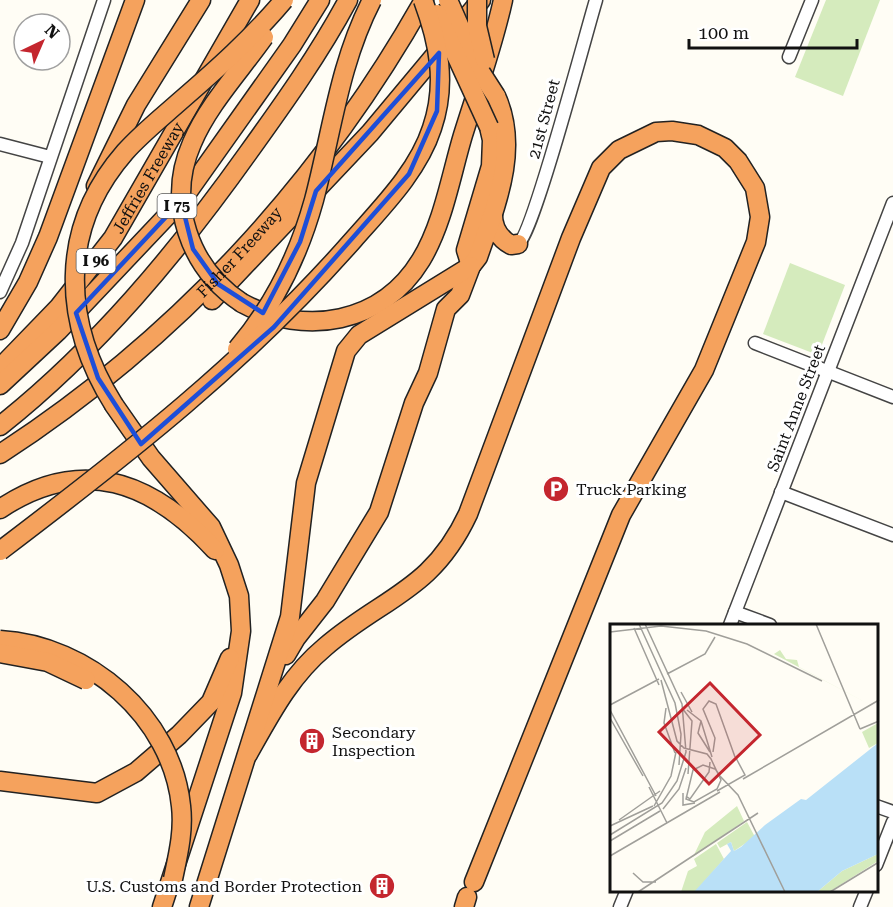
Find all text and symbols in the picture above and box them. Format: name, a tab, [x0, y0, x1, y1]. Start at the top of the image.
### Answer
north arrow	[12, 12, 72, 72]
scale bar	[689, 12, 857, 50]
text: N	[41, 20, 63, 43]
text: 100 m	[698, 22, 749, 43]
street label: 21st Street	[524, 77, 564, 161]
street label: Jeffries Freeway	[108, 118, 187, 237]
road number: I 75	[158, 194, 196, 218]
street label: Fisher Freeway	[193, 202, 286, 301]
road number: I 96	[76, 249, 116, 273]
street label: Saint Anne Street	[763, 342, 829, 474]
parking icon: Truck Parking	[541, 474, 571, 504]
place label: Truck Parking	[576, 480, 687, 499]
inset map	[610, 624, 878, 892]
place label: Secondary Inspection	[332, 723, 416, 760]
building icon: Secondary Inspection	[297, 726, 327, 756]
building icon: U.S. Customs and Border Protection	[367, 871, 397, 901]
place label: U.S. Customs and Border Protection	[86, 877, 362, 896]

